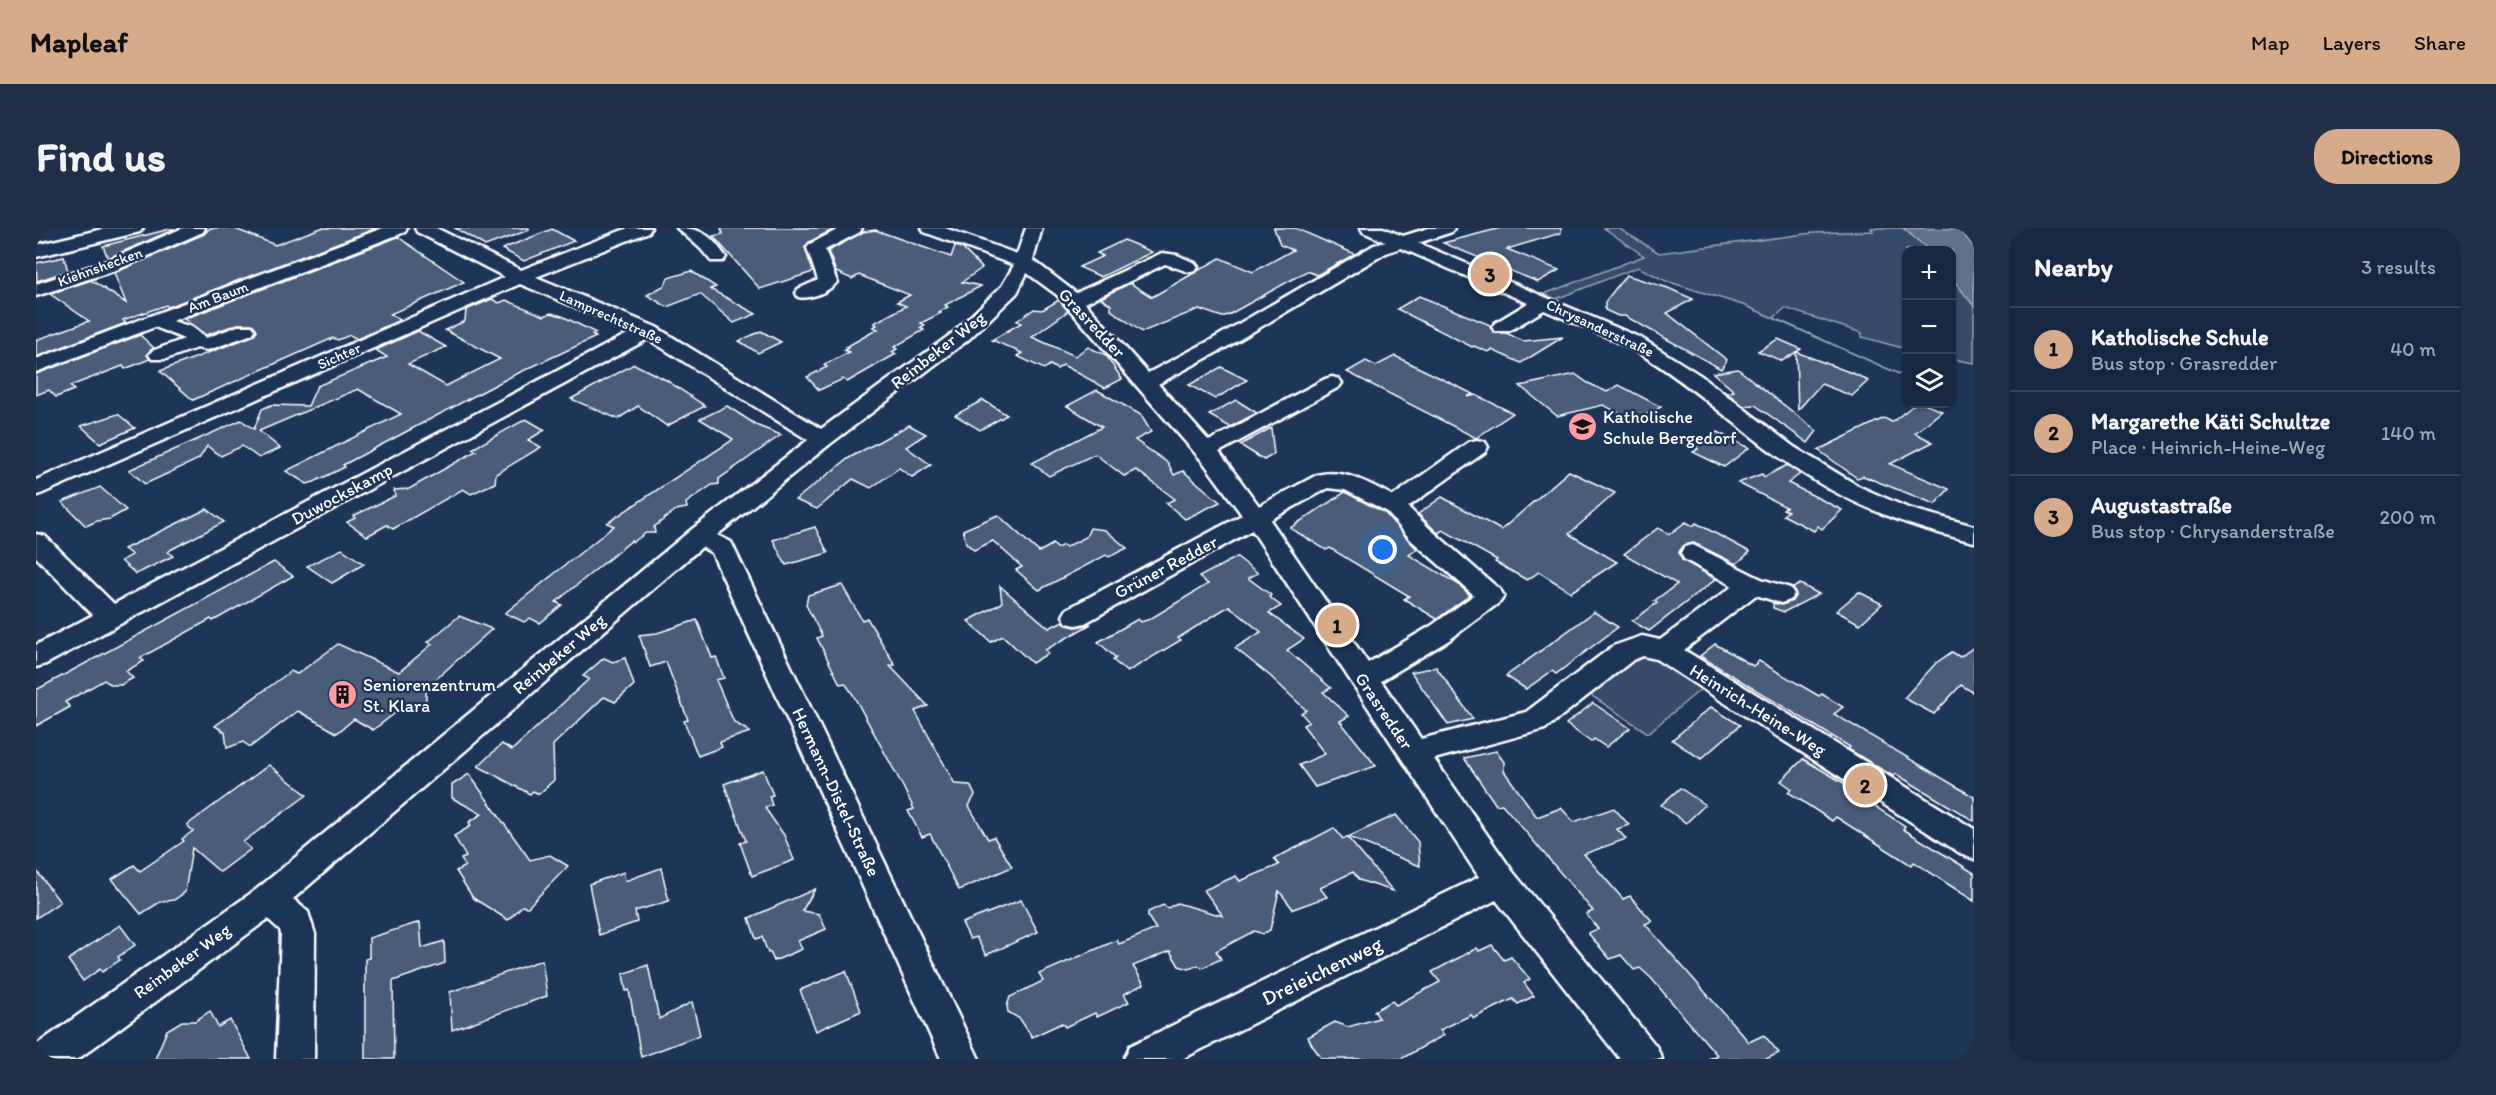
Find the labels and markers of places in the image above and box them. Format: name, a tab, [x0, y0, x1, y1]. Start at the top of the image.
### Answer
pin: 3	[1470, 252, 1510, 296]
place label: Katholische Schule Bergedorf	[1603, 406, 1737, 449]
school or university icon: Katholische Schule Bergedorf	[1566, 411, 1598, 443]
pin: 1	[1318, 602, 1356, 648]
place label: Seniorenzentrum St. Klara	[363, 674, 497, 717]
building icon: Seniorenzentrum St. Klara	[326, 679, 358, 711]
pin: 2	[1846, 762, 1884, 808]

